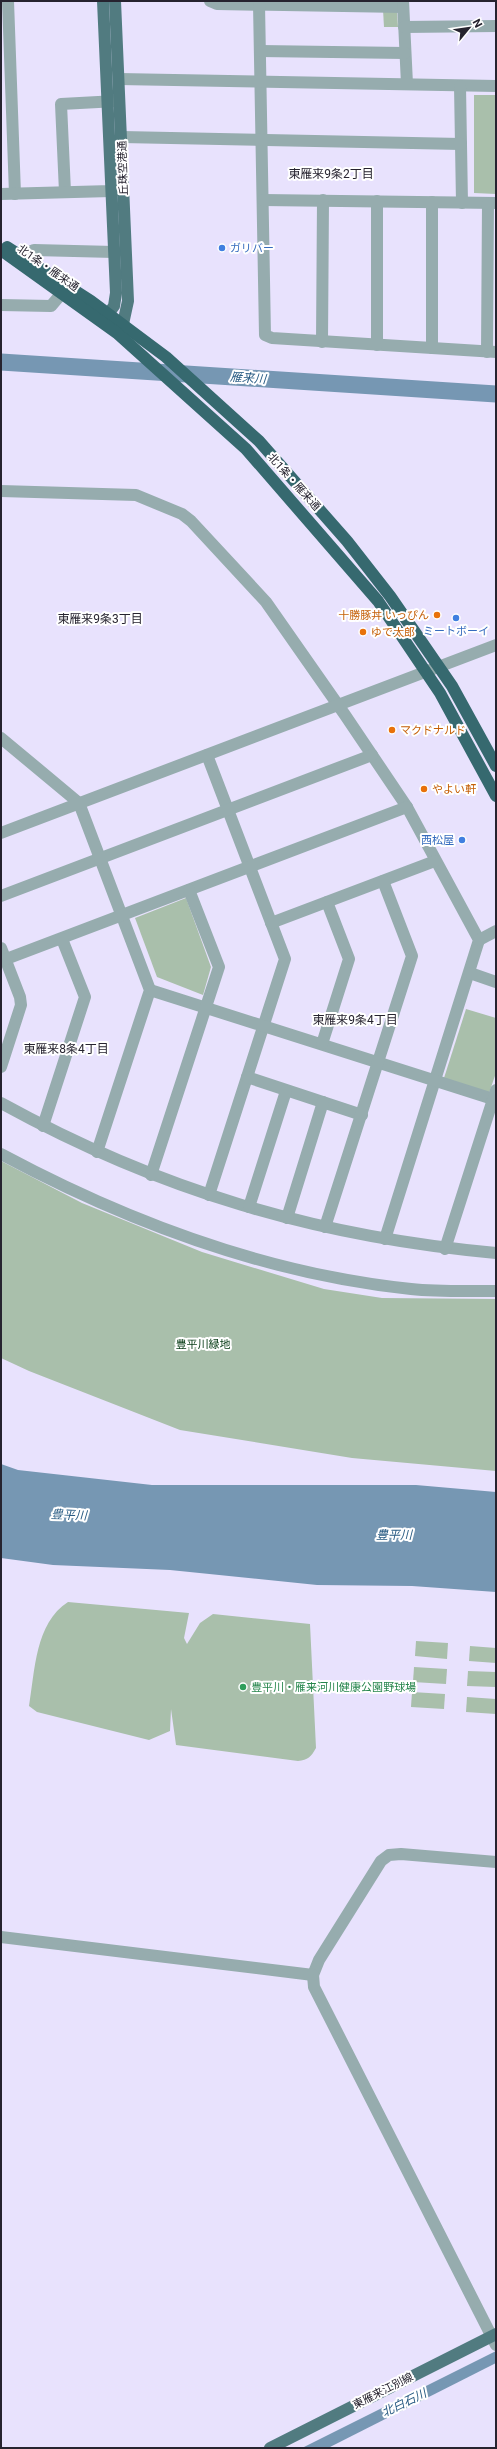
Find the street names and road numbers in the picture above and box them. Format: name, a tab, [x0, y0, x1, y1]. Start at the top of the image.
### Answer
street label: 丘珠空港通	[116, 140, 130, 196]
street label: 北1条・雁来通	[15, 242, 81, 294]
street label: 北1条・雁来通	[265, 451, 323, 513]
street label: 東雁来江別線	[351, 2370, 415, 2412]

